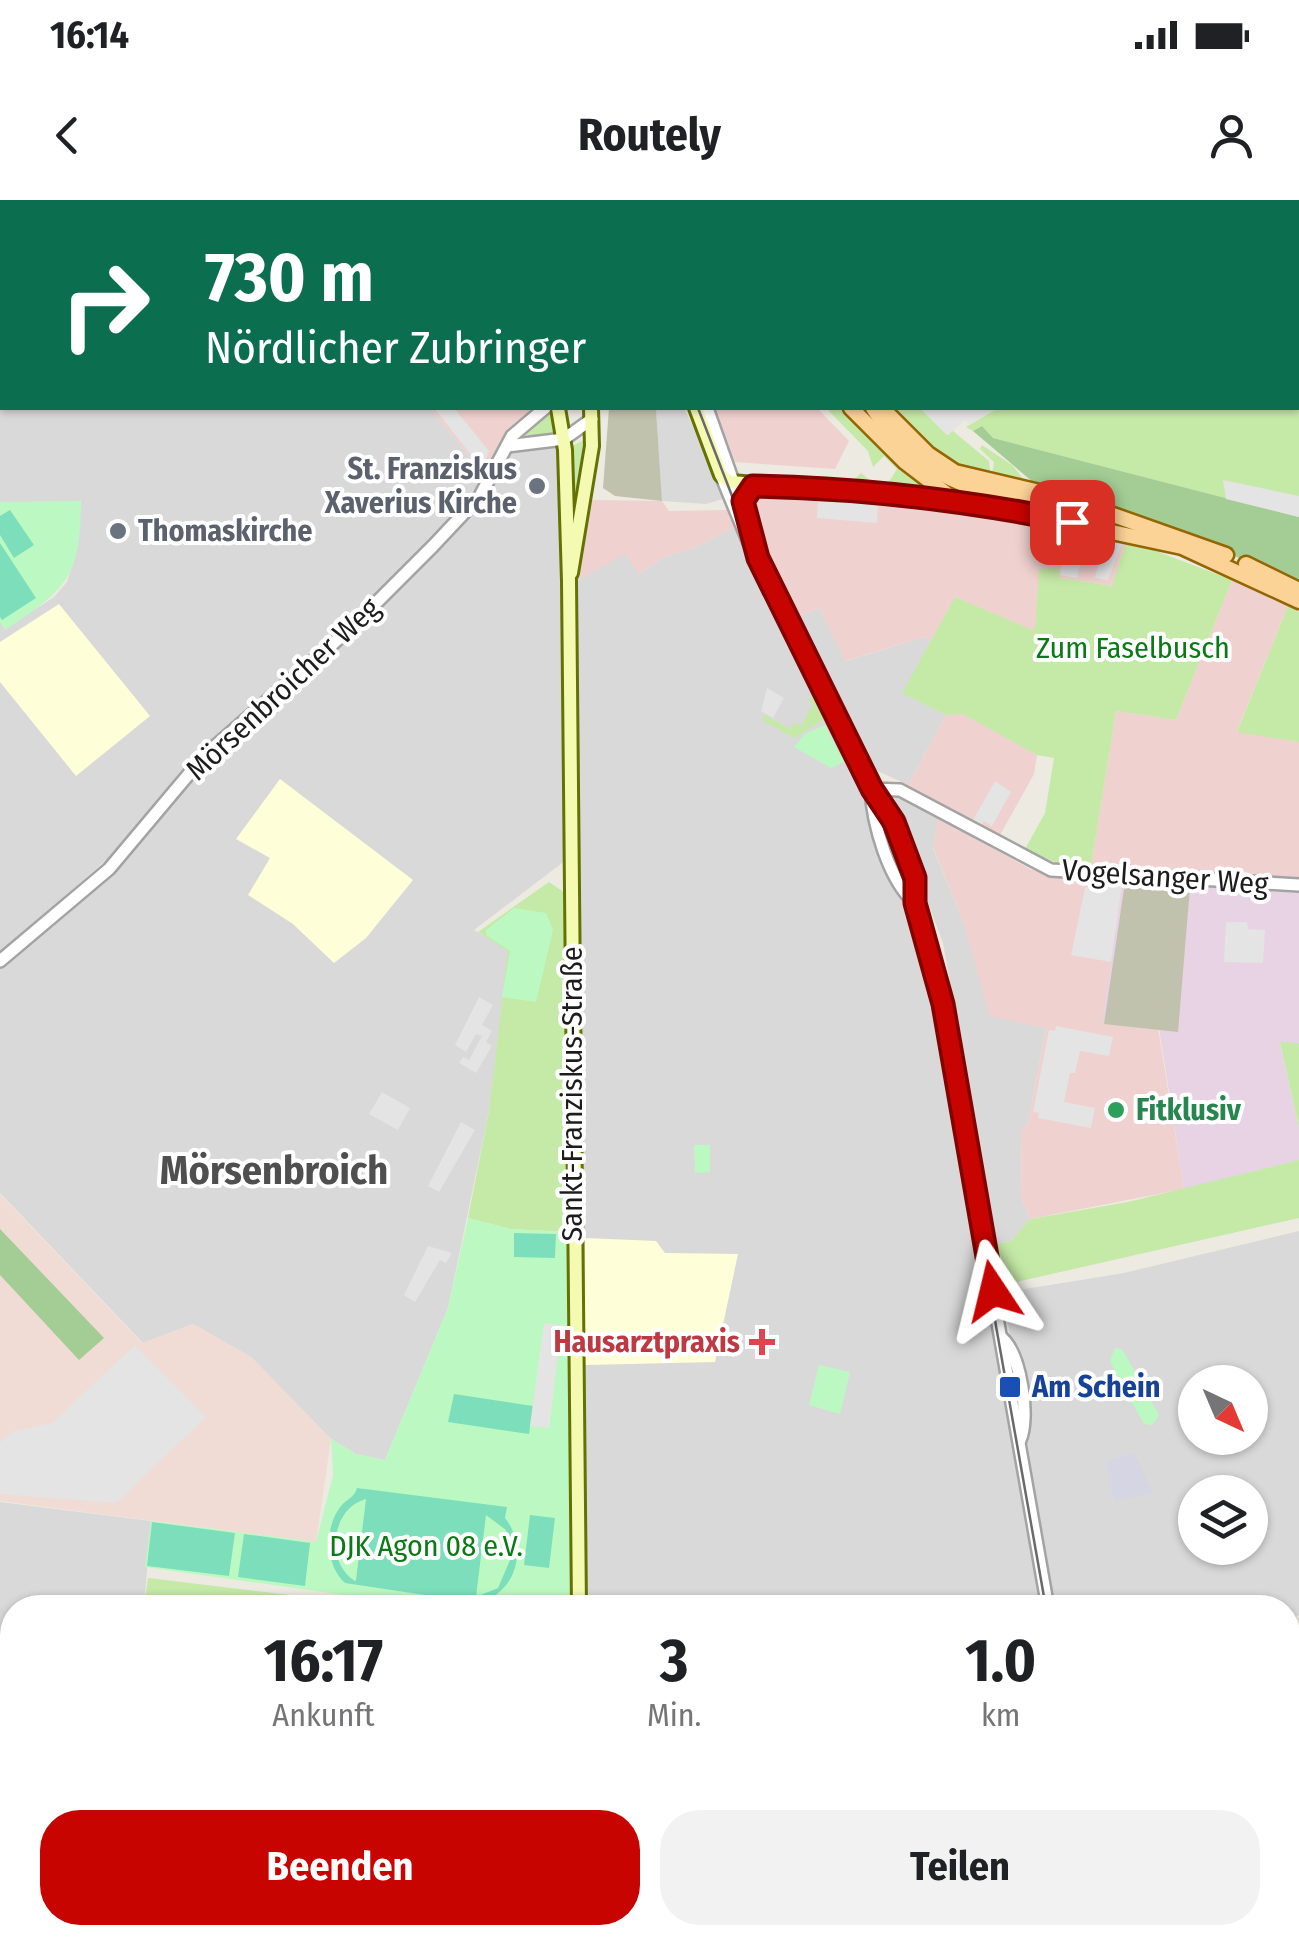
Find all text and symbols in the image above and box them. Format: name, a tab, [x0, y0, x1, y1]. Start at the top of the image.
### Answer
text: 16:14	[50, 12, 129, 58]
icon: back	[40, 108, 95, 163]
text: Routely	[578, 108, 721, 162]
icon: person	[1204, 108, 1259, 163]
text: 730 m	[205, 236, 374, 320]
icon: right	[40, 240, 170, 370]
text: Nördlicher Zubringer	[205, 321, 586, 375]
place label: St. Franziskus Xaverius Kirche	[324, 451, 517, 521]
marker: St. Franziskus Xaverius Kirche	[526, 475, 548, 497]
pin	[1030, 480, 1115, 565]
icon: arrive	[1045, 495, 1100, 550]
place label: Thomaskirche	[138, 513, 312, 549]
marker: Thomaskirche	[107, 520, 129, 542]
street label: Mörsenbroicher Weg	[179, 589, 388, 788]
park label: Zum Faselbusch	[1036, 630, 1230, 666]
street label: Vogelsanger Weg	[1061, 852, 1270, 902]
street label: Sankt-Franziskus-Straße	[554, 946, 590, 1242]
place label: Fitklusiv	[1136, 1092, 1242, 1128]
marker: Fitklusiv	[1105, 1099, 1127, 1121]
district label: Mörsenbroich	[160, 1147, 388, 1195]
position arrow	[941, 1239, 1045, 1343]
place label: Hausarztpraxis	[553, 1324, 740, 1360]
marker: Hausarztpraxis	[749, 1329, 775, 1355]
north arrow	[1178, 1365, 1268, 1455]
map controls	[1178, 1365, 1268, 1565]
place label: Am Schein	[1031, 1369, 1161, 1405]
marker: Am Schein	[997, 1374, 1023, 1400]
button: layers	[1178, 1475, 1268, 1565]
park label: DJK Agon 08 e.V.	[329, 1528, 523, 1564]
text: 16:17	[264, 1625, 383, 1697]
text: 3	[660, 1625, 688, 1697]
text: 1.0	[965, 1625, 1036, 1697]
text: Ankunft	[272, 1696, 375, 1734]
text: Min.	[647, 1696, 701, 1734]
text: km	[981, 1696, 1020, 1734]
button: Beenden	[40, 1810, 640, 1925]
button: Teilen	[660, 1810, 1260, 1925]

